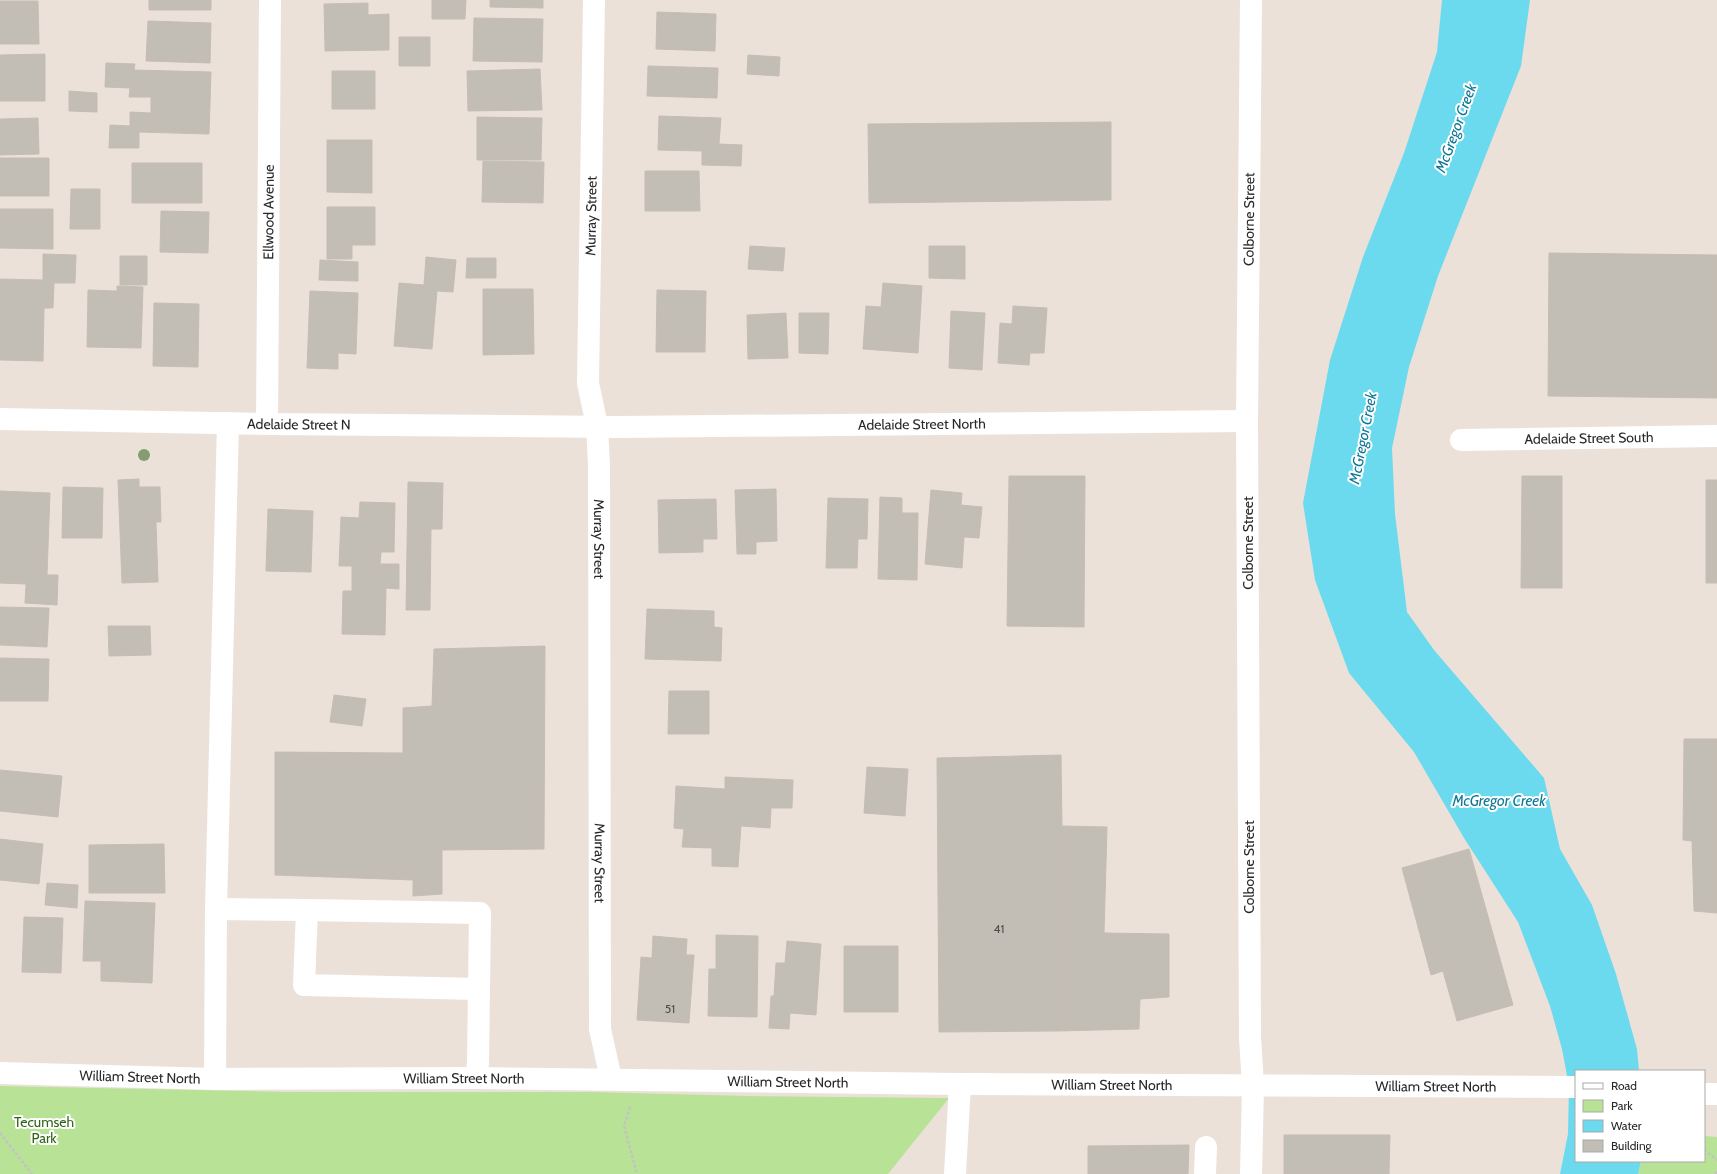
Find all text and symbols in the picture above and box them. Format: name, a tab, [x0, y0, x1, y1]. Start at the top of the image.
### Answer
water label: McGregor Creek	[1431, 81, 1481, 176]
street label: Ellwood Avenue	[259, 164, 278, 260]
street label: Colborne Street	[1239, 172, 1258, 266]
street label: Murray Street	[581, 176, 601, 256]
water label: McGregor Creek	[1345, 390, 1381, 486]
street label: Adelaide Street North	[858, 414, 986, 434]
street label: Adelaide Street N	[247, 415, 351, 434]
street label: Adelaide Street South	[1524, 428, 1654, 448]
street label: Colborne Street	[1239, 496, 1257, 590]
street label: Murray Street	[590, 499, 608, 579]
water label: McGregor Creek	[1451, 792, 1546, 810]
street label: Colborne Street	[1240, 820, 1258, 914]
street label: Murray Street	[591, 823, 609, 903]
house number: 41	[994, 921, 1004, 936]
house number: 51	[665, 1001, 675, 1016]
street label: William Street North	[79, 1066, 201, 1088]
street label: William Street North	[403, 1069, 525, 1088]
legend	[1575, 1070, 1705, 1162]
street label: William Street North	[727, 1072, 849, 1092]
street label: William Street North	[1051, 1075, 1173, 1094]
street label: William Street North	[1375, 1077, 1497, 1096]
text: Road	[1611, 1078, 1637, 1093]
text: Park	[1611, 1098, 1633, 1113]
park label: Tecumseh Park	[14, 1113, 74, 1147]
text: Water	[1611, 1118, 1642, 1133]
text: Building	[1611, 1138, 1653, 1153]

